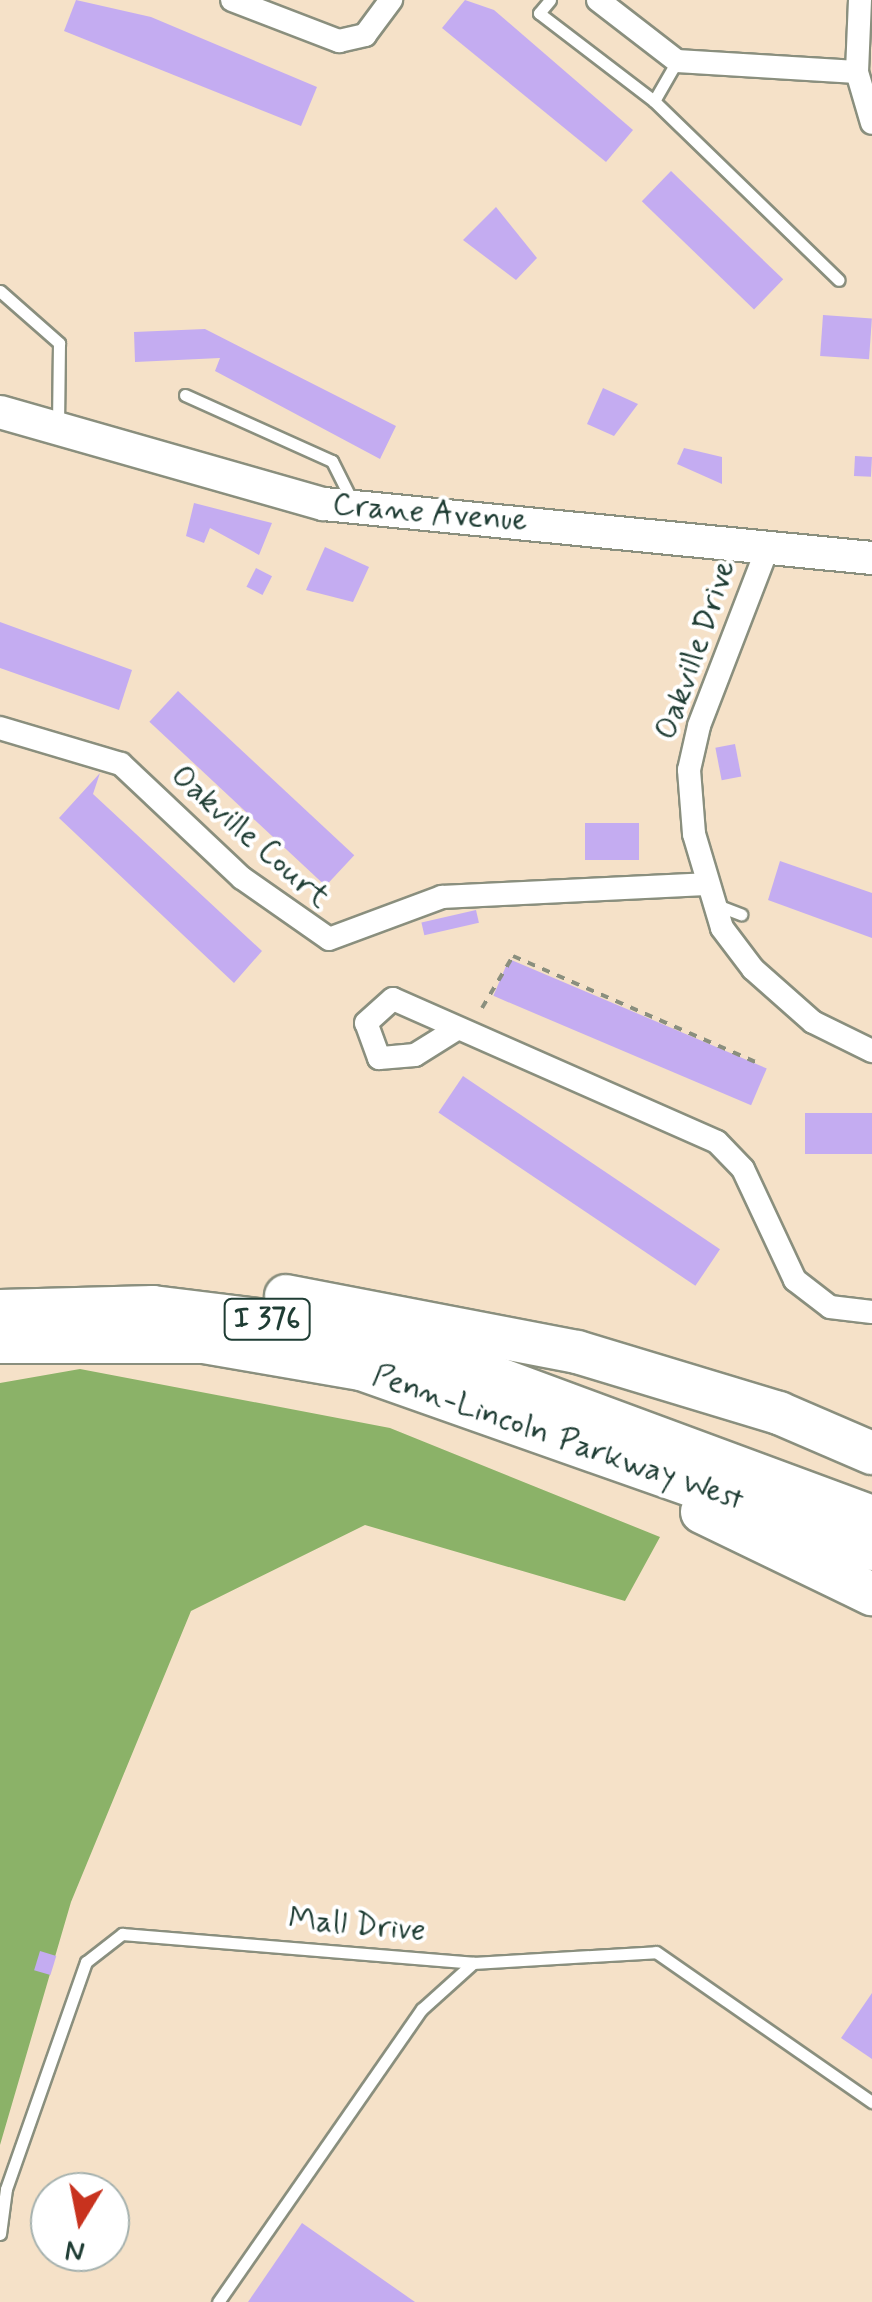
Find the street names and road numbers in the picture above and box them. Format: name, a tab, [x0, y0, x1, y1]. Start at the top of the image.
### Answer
street label: Crane Avenue	[328, 485, 532, 541]
street label: Oakville Drive	[648, 556, 744, 744]
street label: Oakville Court	[165, 760, 335, 914]
road number: I 376	[222, 1294, 312, 1344]
street label: Penn-Lincoln Parkway West	[369, 1357, 747, 1519]
street label: Mall Drive	[287, 1900, 427, 1950]

